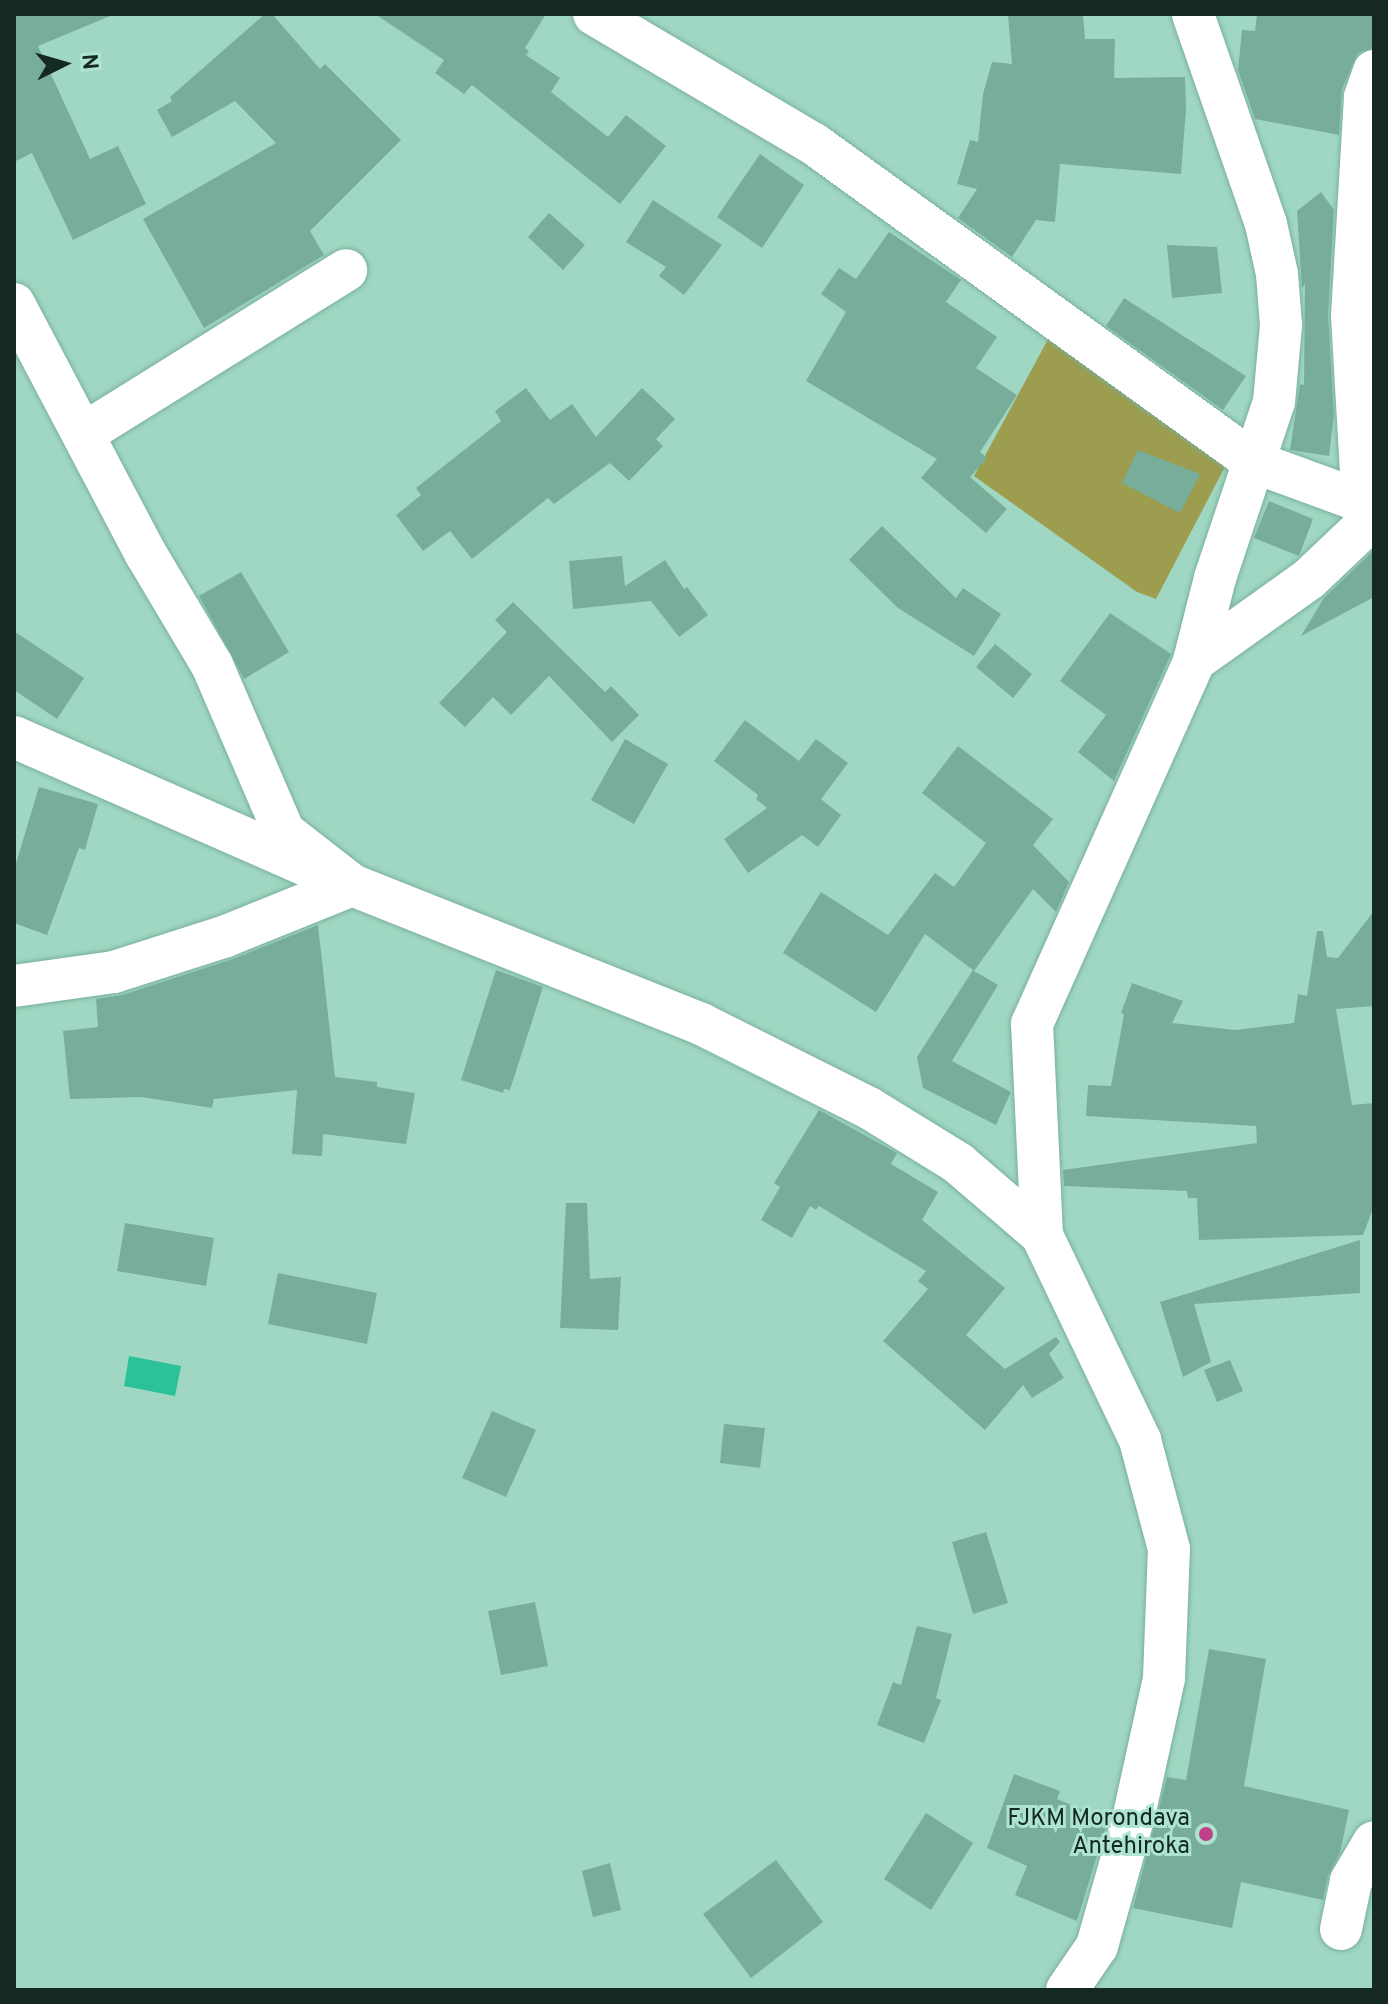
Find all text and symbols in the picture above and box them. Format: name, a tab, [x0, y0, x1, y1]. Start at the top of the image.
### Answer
north arrow	[24, 24, 104, 104]
text: N	[74, 53, 103, 71]
place label: FJKM Morondava Antehiroka	[1007, 1806, 1190, 1862]
marker: FJKM Morondava Antehiroka	[1197, 1825, 1215, 1843]

